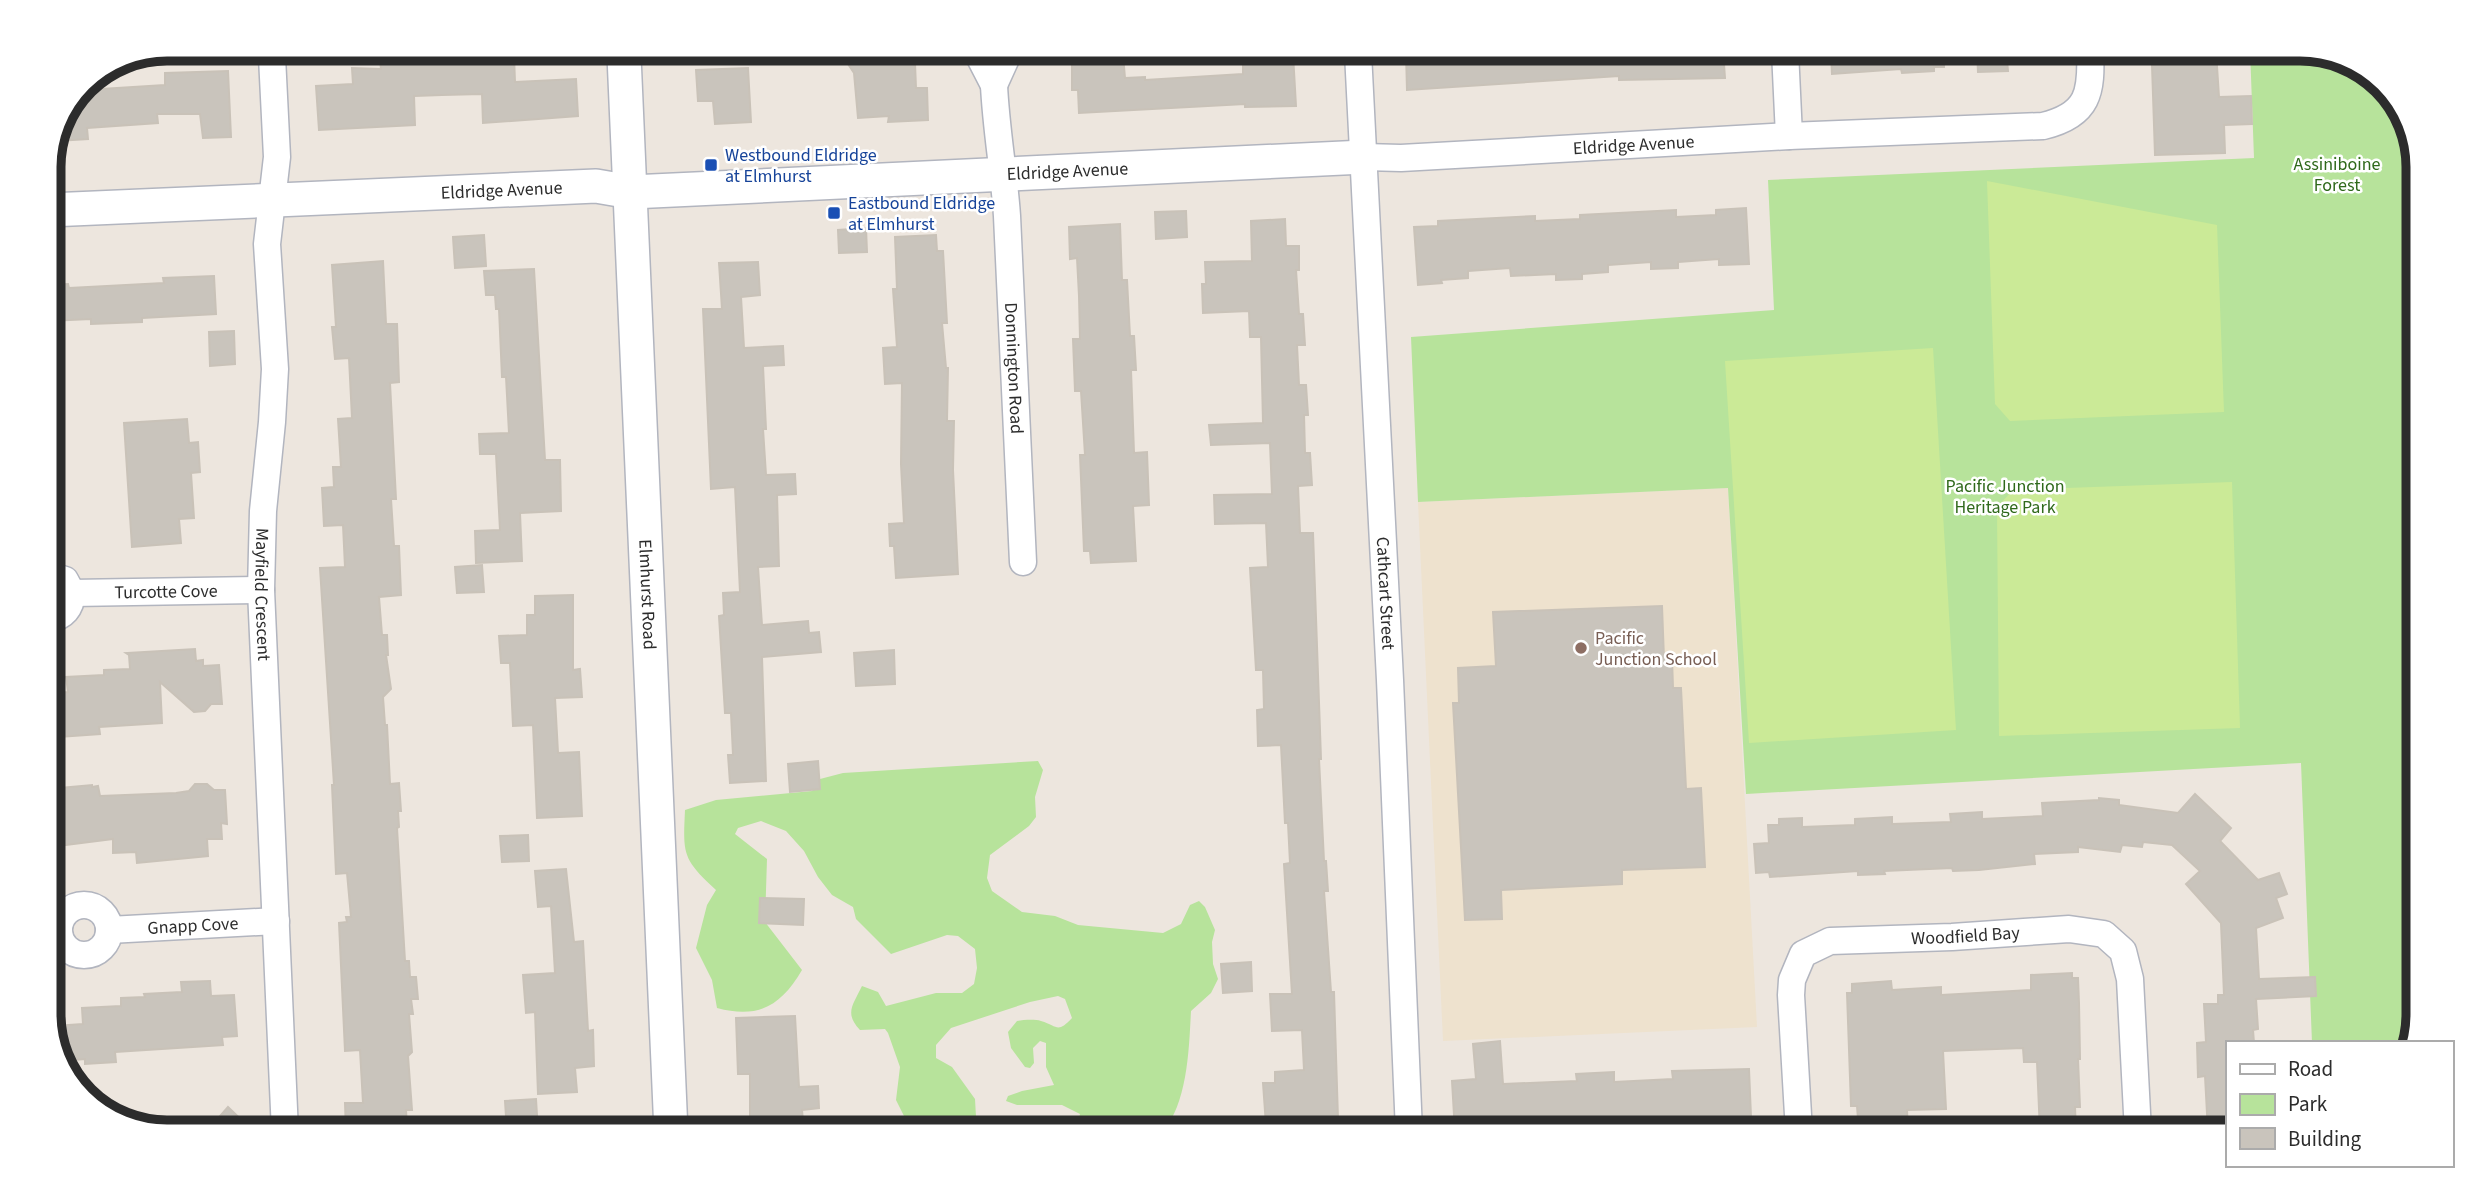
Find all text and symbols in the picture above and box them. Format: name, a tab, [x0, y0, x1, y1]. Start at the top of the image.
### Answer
street label: Eldridge Avenue	[1572, 129, 1695, 161]
place label: Westbound Eldridge at Elmhurst	[725, 143, 877, 189]
park label: Assiniboine Forest	[2294, 152, 2381, 198]
street label: Eldridge Avenue	[1006, 156, 1129, 187]
marker: Westbound Eldridge at Elmhurst	[703, 157, 719, 173]
street label: Eldridge Avenue	[440, 175, 563, 205]
place label: Eastbound Eldridge at Elmhurst	[848, 191, 995, 237]
marker: Eastbound Eldridge at Elmhurst	[826, 205, 842, 221]
street label: Donnington Road	[999, 302, 1030, 435]
park label: Pacific Junction Heritage Park	[1945, 474, 2065, 520]
street label: Mayfield Crescent	[248, 528, 277, 661]
street label: Cathcart Street	[1370, 536, 1401, 650]
street label: Elmhurst Road	[633, 539, 662, 650]
street label: Turcotte Cove	[114, 578, 218, 605]
place label: Pacific Junction School	[1595, 626, 1717, 672]
marker: Pacific Junction School	[1573, 640, 1589, 656]
street label: Gnapp Cove	[147, 911, 239, 940]
street label: Woodfield Bay	[1911, 920, 2021, 951]
legend	[2226, 1041, 2453, 1167]
text: Road	[2288, 1054, 2333, 1084]
text: Park	[2288, 1089, 2328, 1119]
text: Building	[2288, 1124, 2362, 1154]

